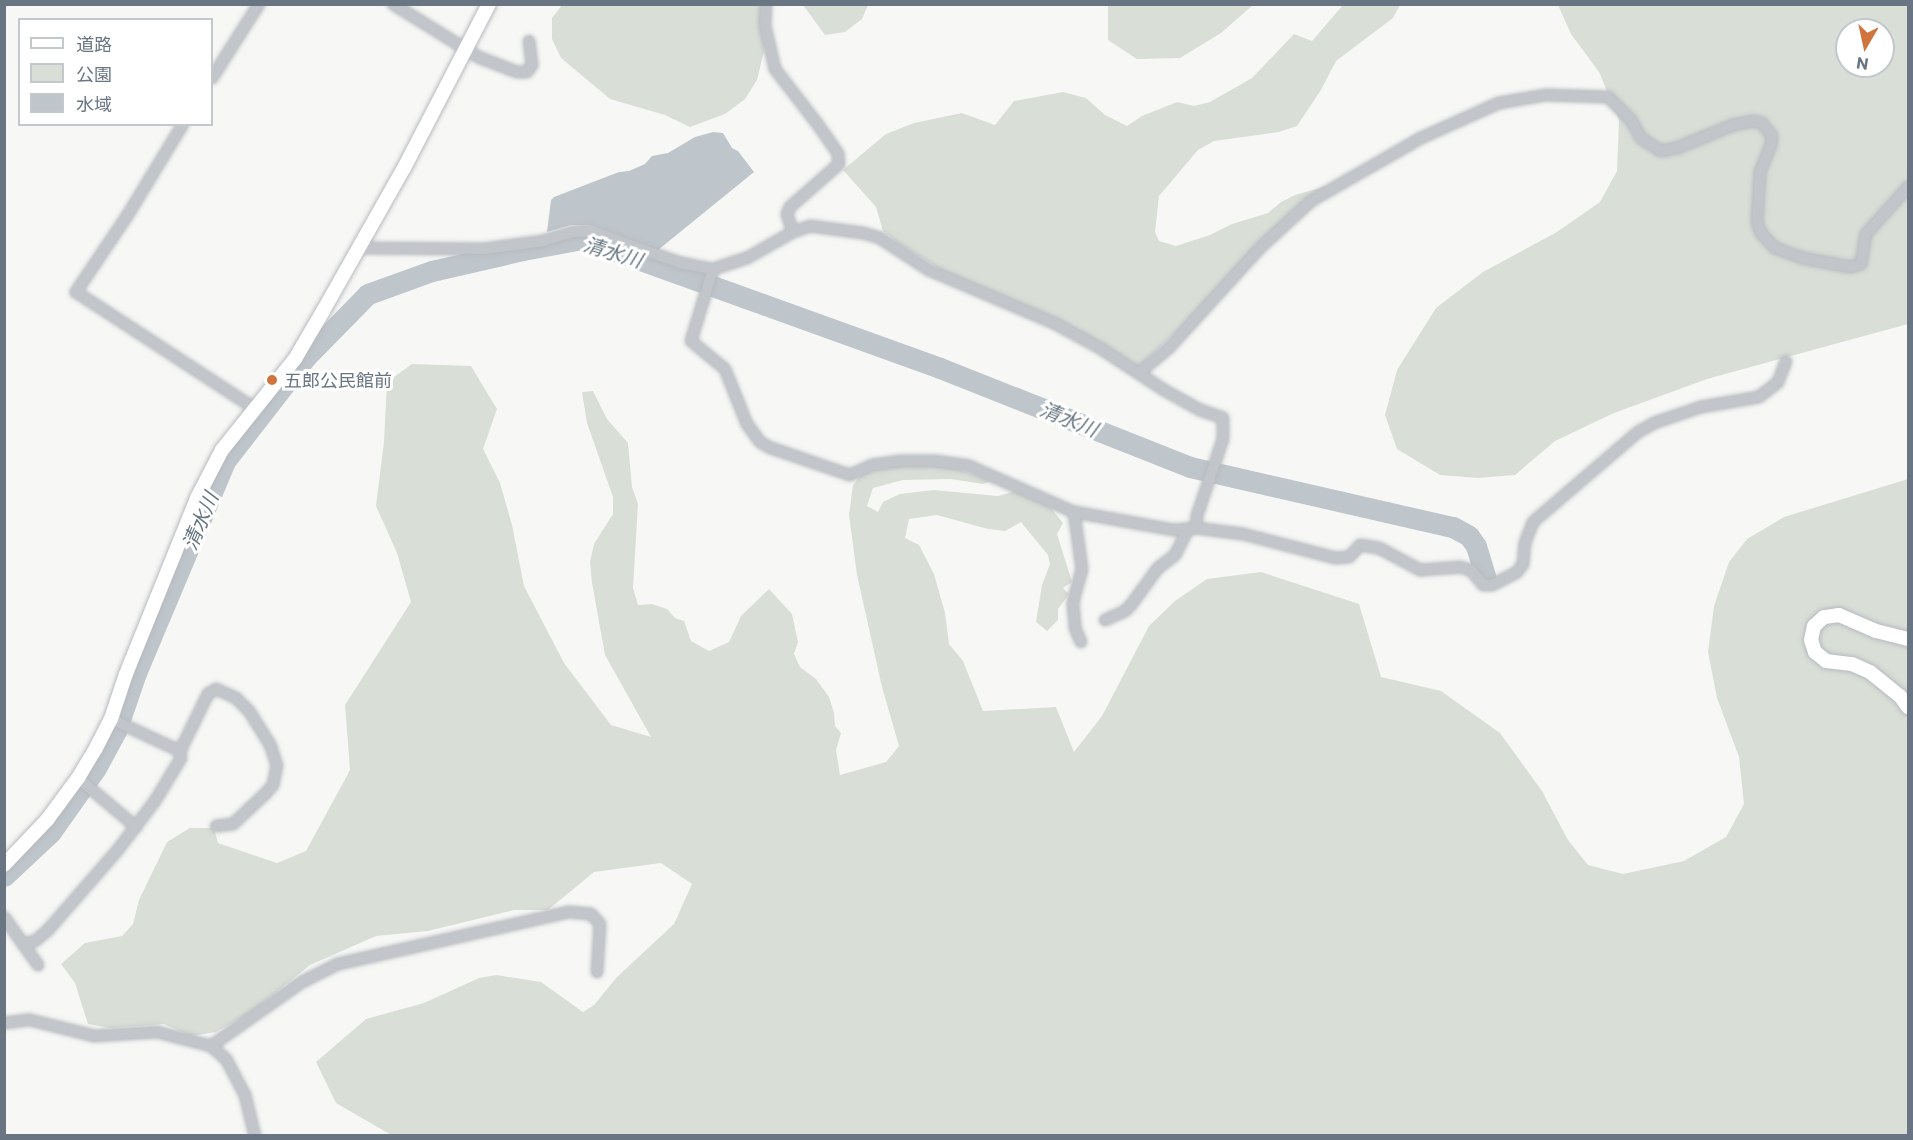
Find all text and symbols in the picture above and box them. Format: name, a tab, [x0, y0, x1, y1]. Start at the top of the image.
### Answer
legend	[18, 18, 213, 126]
north arrow	[1835, 18, 1895, 78]
text: 道路	[76, 33, 112, 55]
text: N	[1855, 54, 1870, 75]
text: 公園	[76, 63, 112, 85]
text: 水域	[76, 93, 112, 115]
water label: 清水川	[581, 232, 645, 272]
place label: 五郎公民館前	[284, 369, 392, 391]
marker: 五郎公民館前	[265, 373, 279, 387]
water label: 清水川	[1037, 397, 1101, 441]
water label: 清水川	[177, 489, 223, 553]

